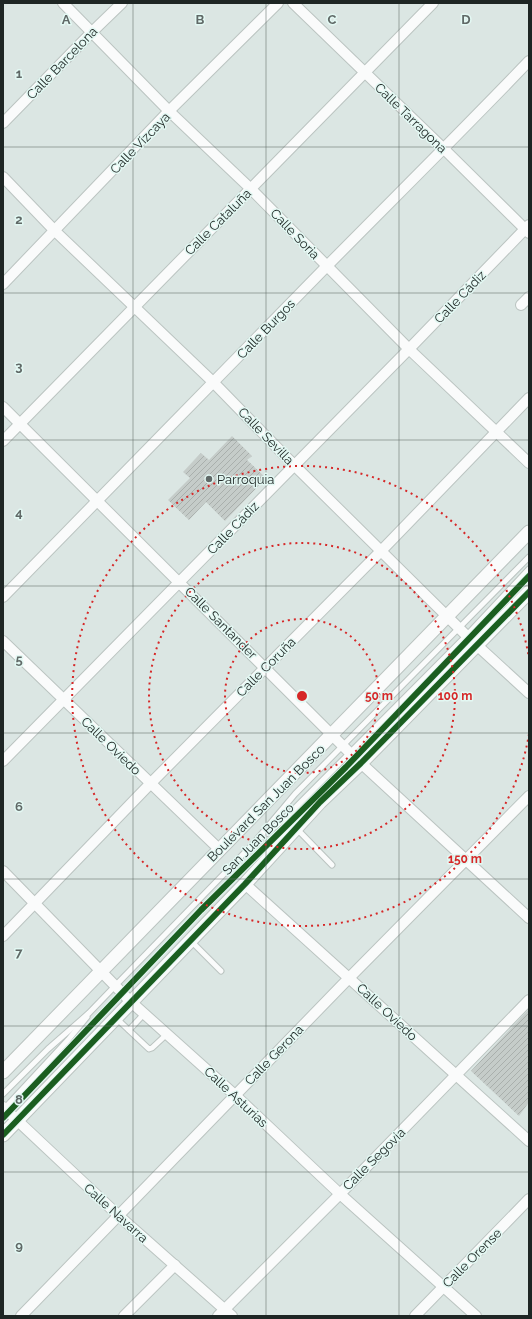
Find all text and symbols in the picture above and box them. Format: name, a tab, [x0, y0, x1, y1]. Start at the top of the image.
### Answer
text: A	[62, 12, 71, 27]
text: B	[196, 12, 205, 27]
text: C	[328, 12, 337, 27]
text: D	[461, 12, 471, 27]
street label: Calle Barcelona	[24, 24, 100, 102]
text: 1	[16, 66, 23, 81]
street label: Calle Tarragona	[372, 80, 450, 156]
street label: Calle Vizcaya	[107, 109, 173, 177]
street label: Calle Cataluña	[182, 186, 254, 258]
street label: Calle Soria	[267, 206, 323, 262]
text: 2	[15, 212, 23, 227]
street label: Calle Cádiz	[431, 268, 489, 326]
street label: Calle Burgos	[234, 296, 298, 362]
text: 3	[15, 359, 23, 374]
street label: Calle Sevilla	[235, 404, 297, 468]
place label: Parroquia	[217, 472, 274, 487]
marker: Parroquia	[204, 474, 214, 484]
street label: Calle Cádiz	[204, 499, 262, 557]
text: 4	[15, 505, 23, 520]
street label: Calle Santander	[182, 584, 260, 662]
street label: Calle Coruña	[233, 634, 299, 700]
text: 5	[15, 652, 23, 667]
centre of rings	[295, 689, 309, 703]
text: 50 m	[365, 689, 393, 703]
text: 100 m	[438, 689, 472, 703]
street label: Calle Oviedo	[78, 714, 144, 778]
street label: Boulevard San Juan Bosco	[204, 741, 328, 865]
text: 6	[15, 799, 23, 814]
street label: San Juan Bosco	[219, 800, 297, 878]
text: 150 m	[448, 852, 482, 866]
text: 7	[15, 945, 23, 960]
street label: Calle Oviedo	[354, 980, 420, 1044]
street label: Calle Gerona	[242, 1022, 306, 1088]
street label: Calle Asturias	[201, 1064, 271, 1130]
text: 8	[15, 1092, 23, 1107]
street label: Calle Segovia	[340, 1125, 408, 1193]
street label: Calle Navarra	[81, 1180, 151, 1246]
street label: Calle Orense	[439, 1225, 505, 1291]
text: 9	[15, 1238, 23, 1253]

